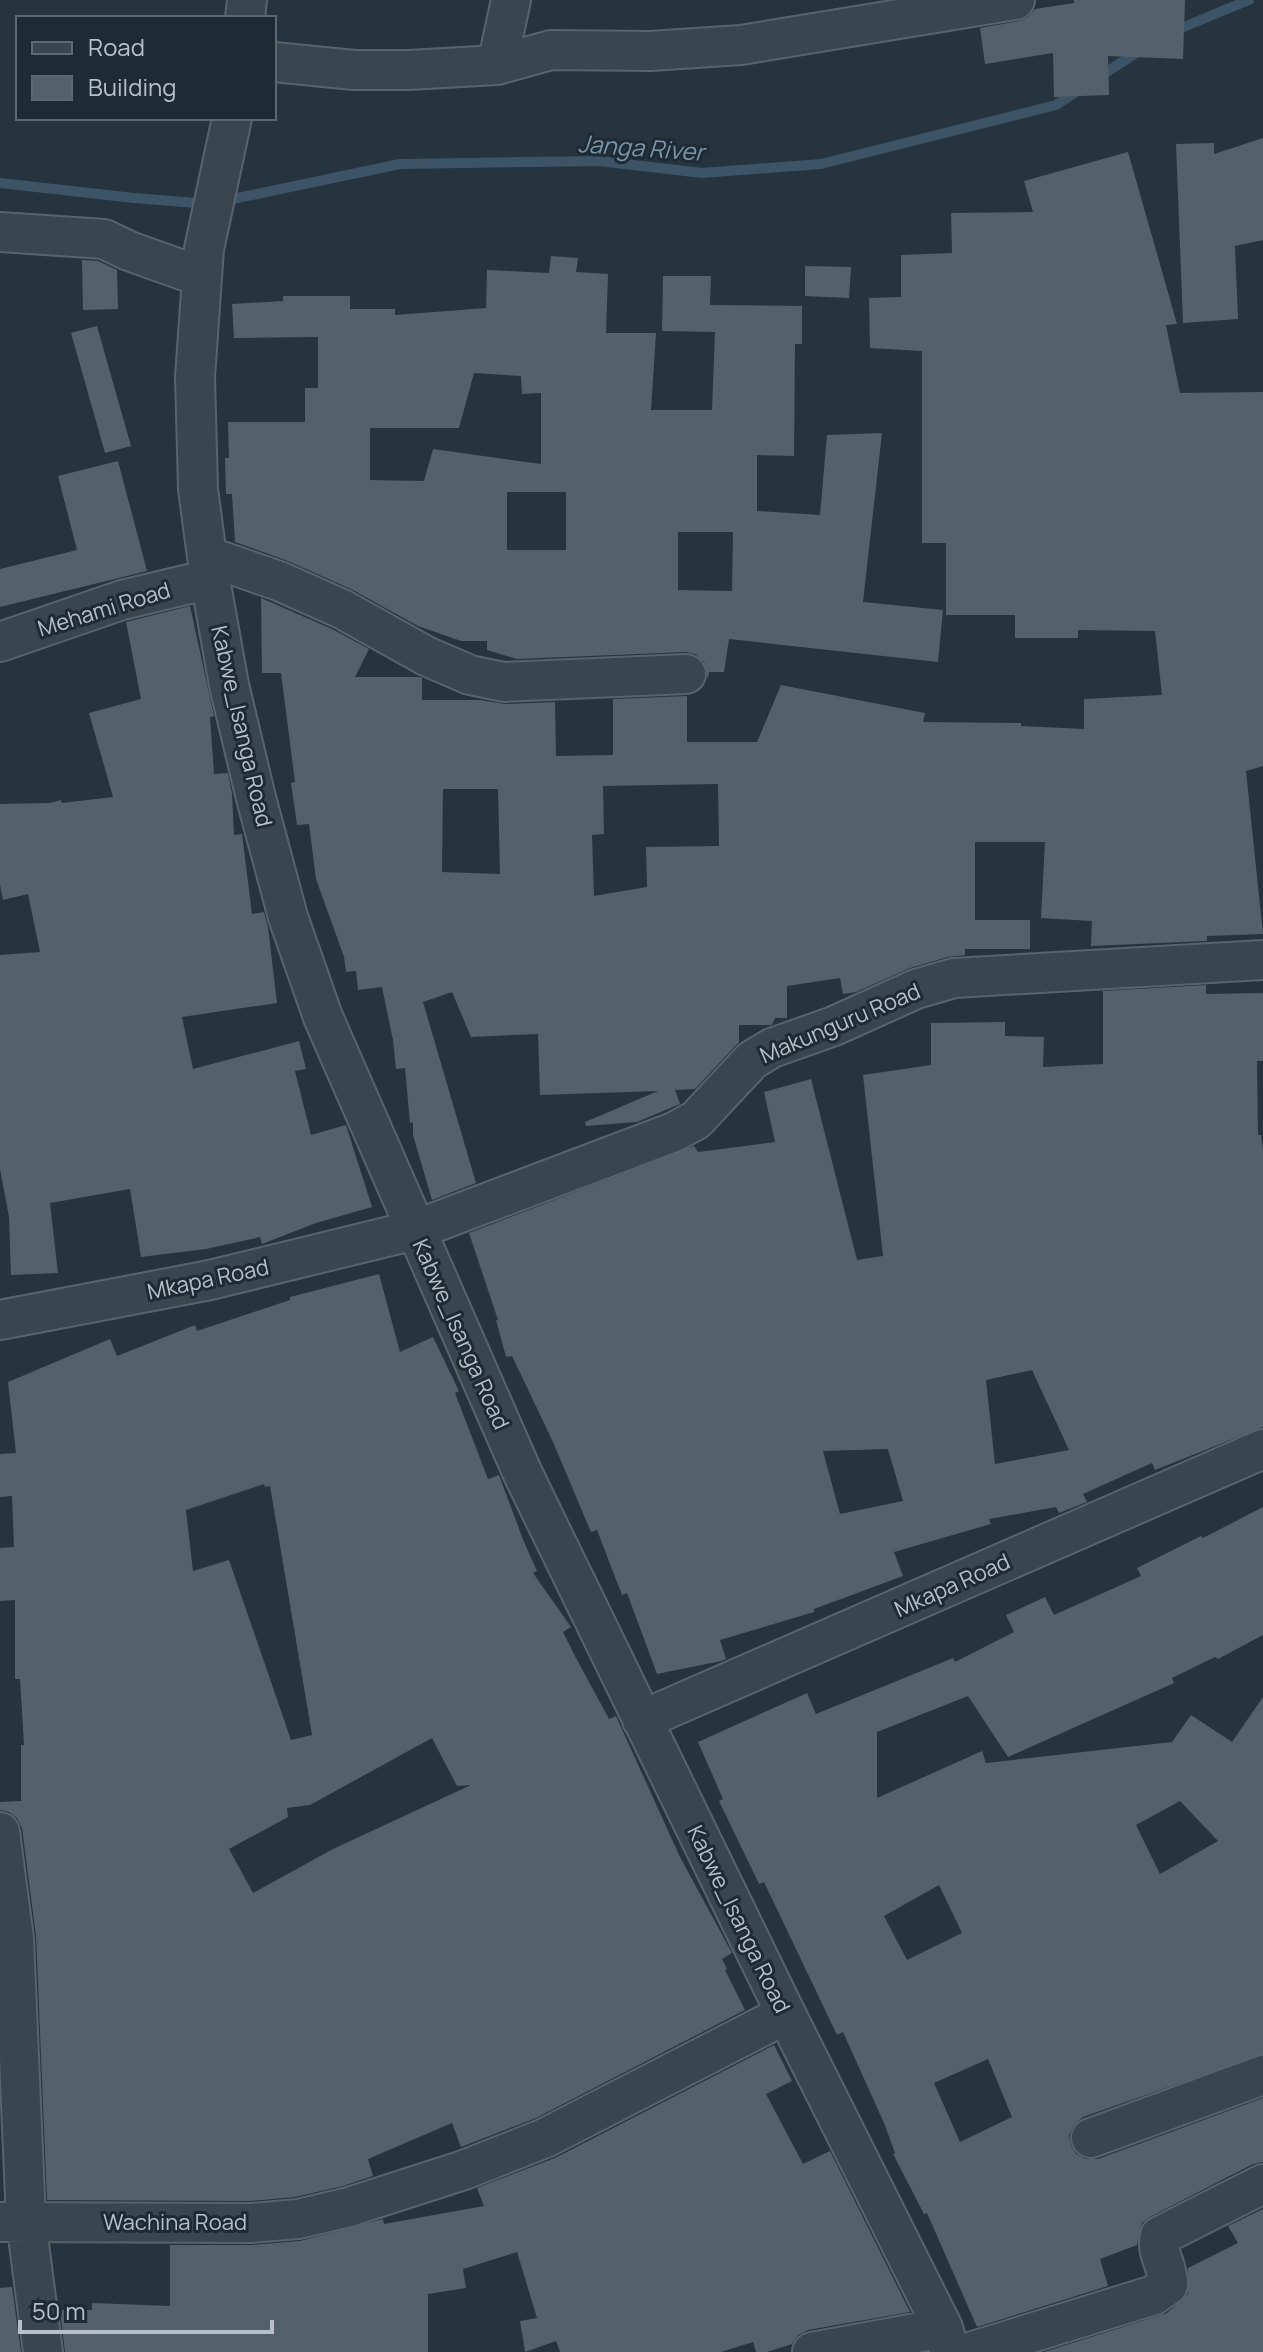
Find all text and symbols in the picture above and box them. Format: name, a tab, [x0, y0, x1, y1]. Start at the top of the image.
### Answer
legend	[16, 16, 276, 120]
text: Road	[88, 30, 145, 63]
text: Building	[88, 70, 176, 103]
water label: Janga River	[577, 126, 708, 168]
street label: Mehami Road	[34, 575, 174, 643]
street label: Kabwe_Isanga Road	[204, 623, 280, 829]
street label: Makunguru Road	[755, 976, 925, 1070]
street label: Kabwe_Isanga Road	[406, 1234, 516, 1434]
street label: Mkapa Road	[145, 1251, 271, 1307]
street label: Mkapa Road	[890, 1546, 1014, 1624]
street label: Kabwe_Isanga Road	[680, 1820, 798, 2018]
street label: Wachina Road	[103, 2207, 247, 2237]
scale bar	[20, 2284, 272, 2334]
text: 50 m	[32, 2294, 86, 2327]

